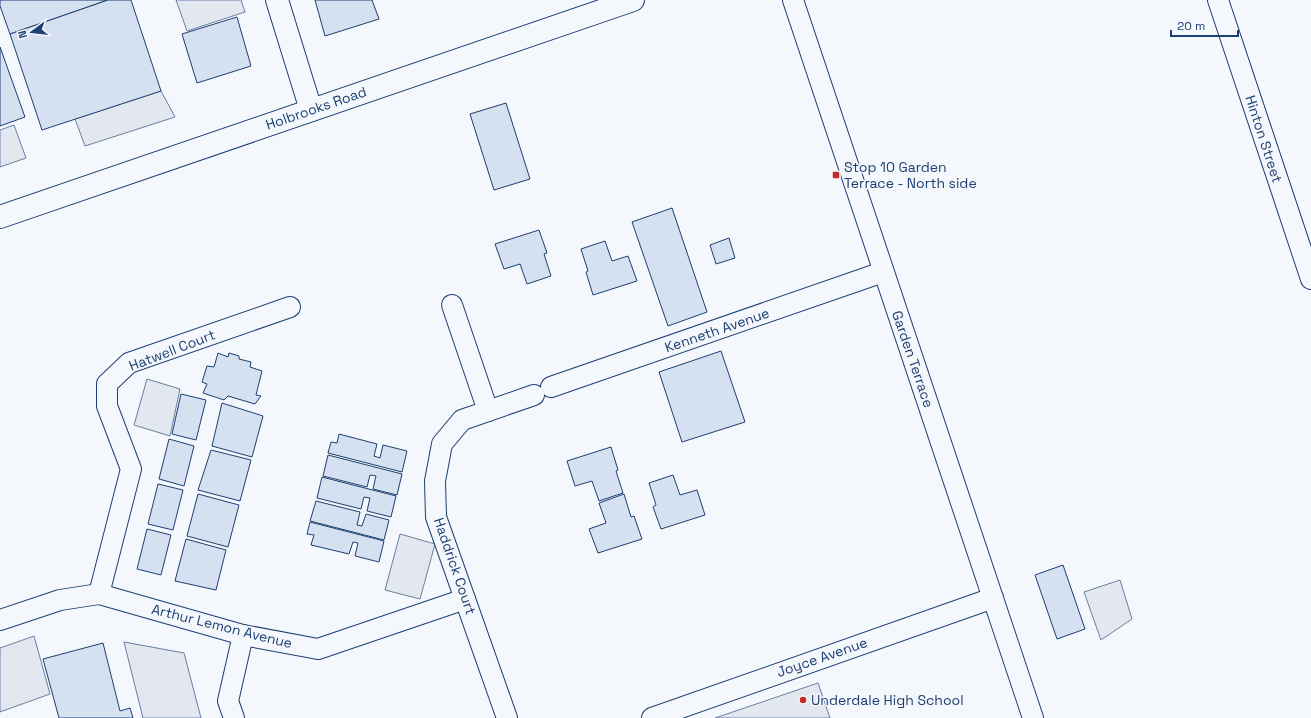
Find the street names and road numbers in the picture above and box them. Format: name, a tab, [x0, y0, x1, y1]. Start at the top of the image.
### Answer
street label: Holbrooks Road	[263, 82, 369, 134]
street label: Hinton Street	[1241, 93, 1287, 185]
street label: Kenneth Avenue	[662, 304, 772, 356]
street label: Garden Terrace	[888, 308, 938, 410]
street label: Hatwell Court	[126, 325, 218, 375]
street label: Haddrick Court	[430, 515, 480, 617]
street label: Arthur Lemon Avenue	[150, 600, 294, 652]
street label: Joyce Avenue	[774, 633, 870, 681]

